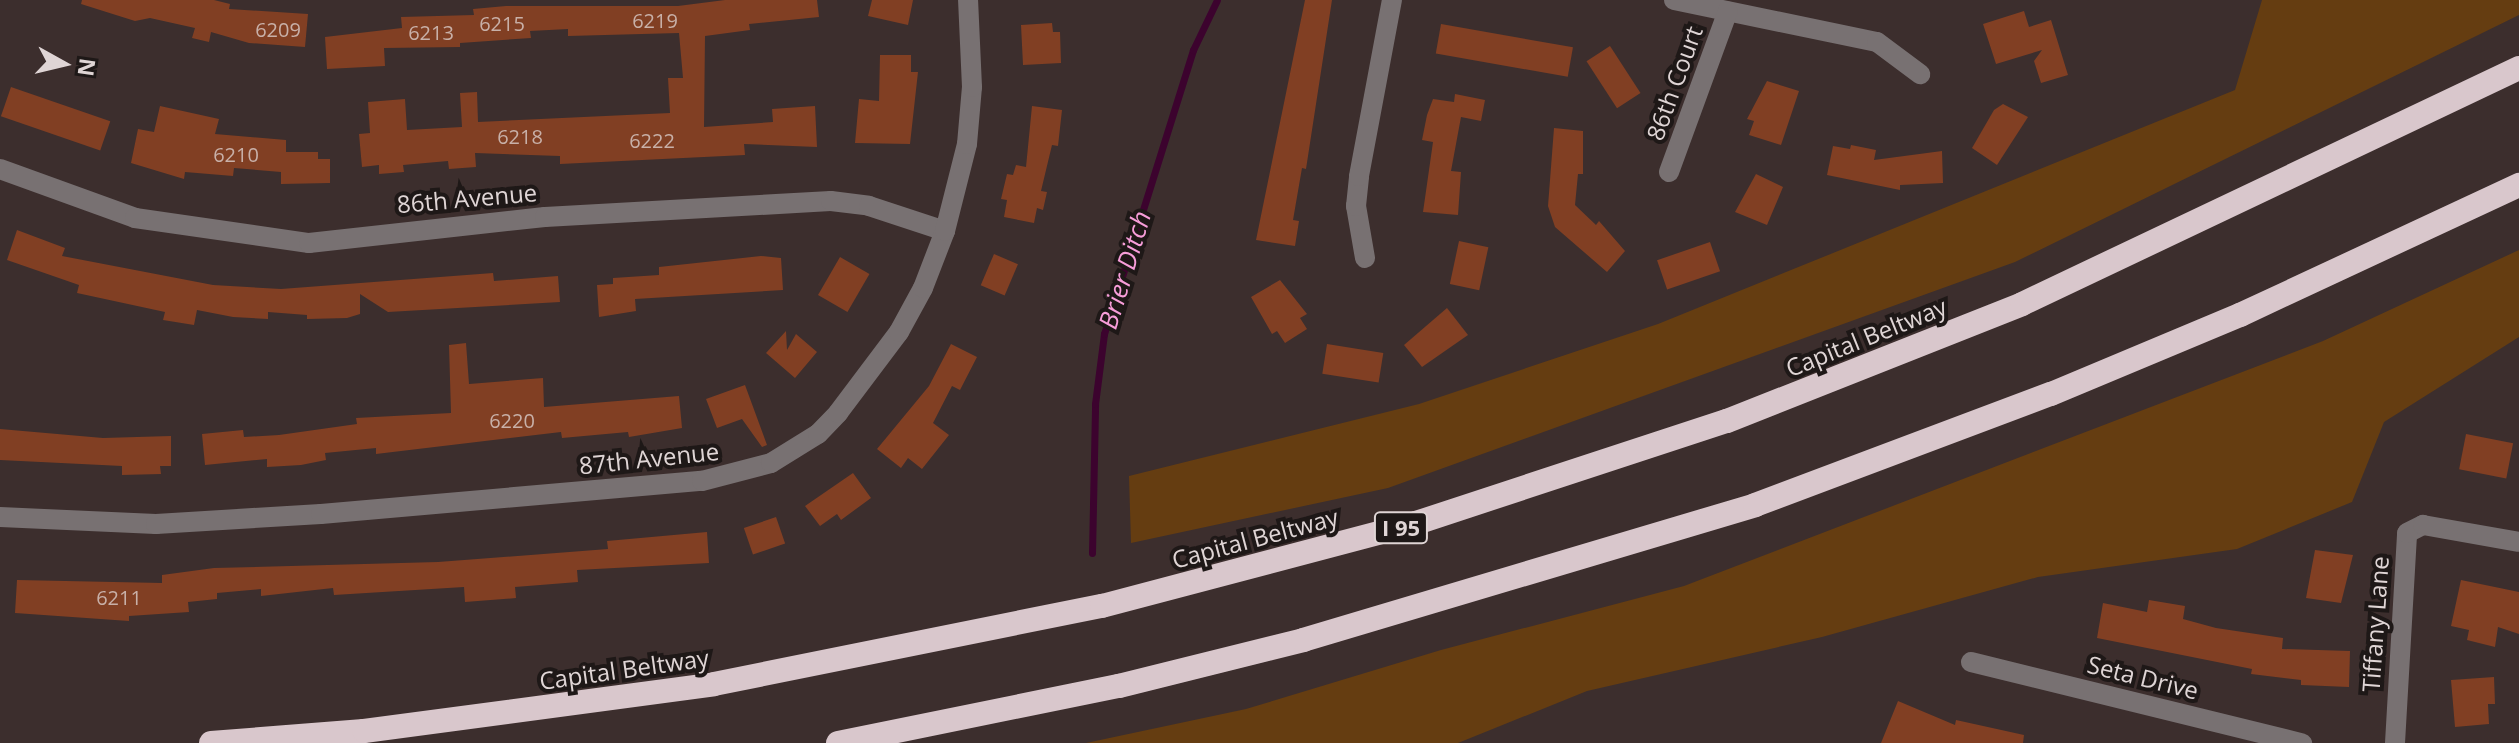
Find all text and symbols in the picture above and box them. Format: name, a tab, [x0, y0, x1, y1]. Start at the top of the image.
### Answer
house number: 6219	[632, 8, 678, 32]
house number: 6215	[479, 11, 525, 35]
house number: 6209	[255, 17, 301, 41]
house number: 6213	[408, 20, 454, 44]
street label: 86th Court	[1640, 22, 1708, 144]
north arrow	[24, 24, 104, 104]
text: N	[72, 56, 104, 78]
house number: 6218	[497, 124, 543, 148]
house number: 6222	[629, 128, 675, 152]
house number: 6210	[213, 142, 259, 166]
street label: 86th Avenue	[396, 178, 538, 218]
water label: Brier Ditch	[1092, 207, 1158, 333]
street label: Capital Beltway	[1781, 292, 1951, 382]
house number: 6220	[489, 408, 535, 432]
street label: 87th Avenue	[578, 436, 720, 480]
street label: Capital Beltway	[1169, 502, 1341, 574]
road number: I 95	[1373, 510, 1429, 546]
street label: Tiffany Lane	[2356, 555, 2394, 693]
house number: 6211	[96, 585, 142, 609]
street label: Capital Beltway	[537, 643, 711, 695]
street label: Seta Drive	[2084, 649, 2202, 705]

